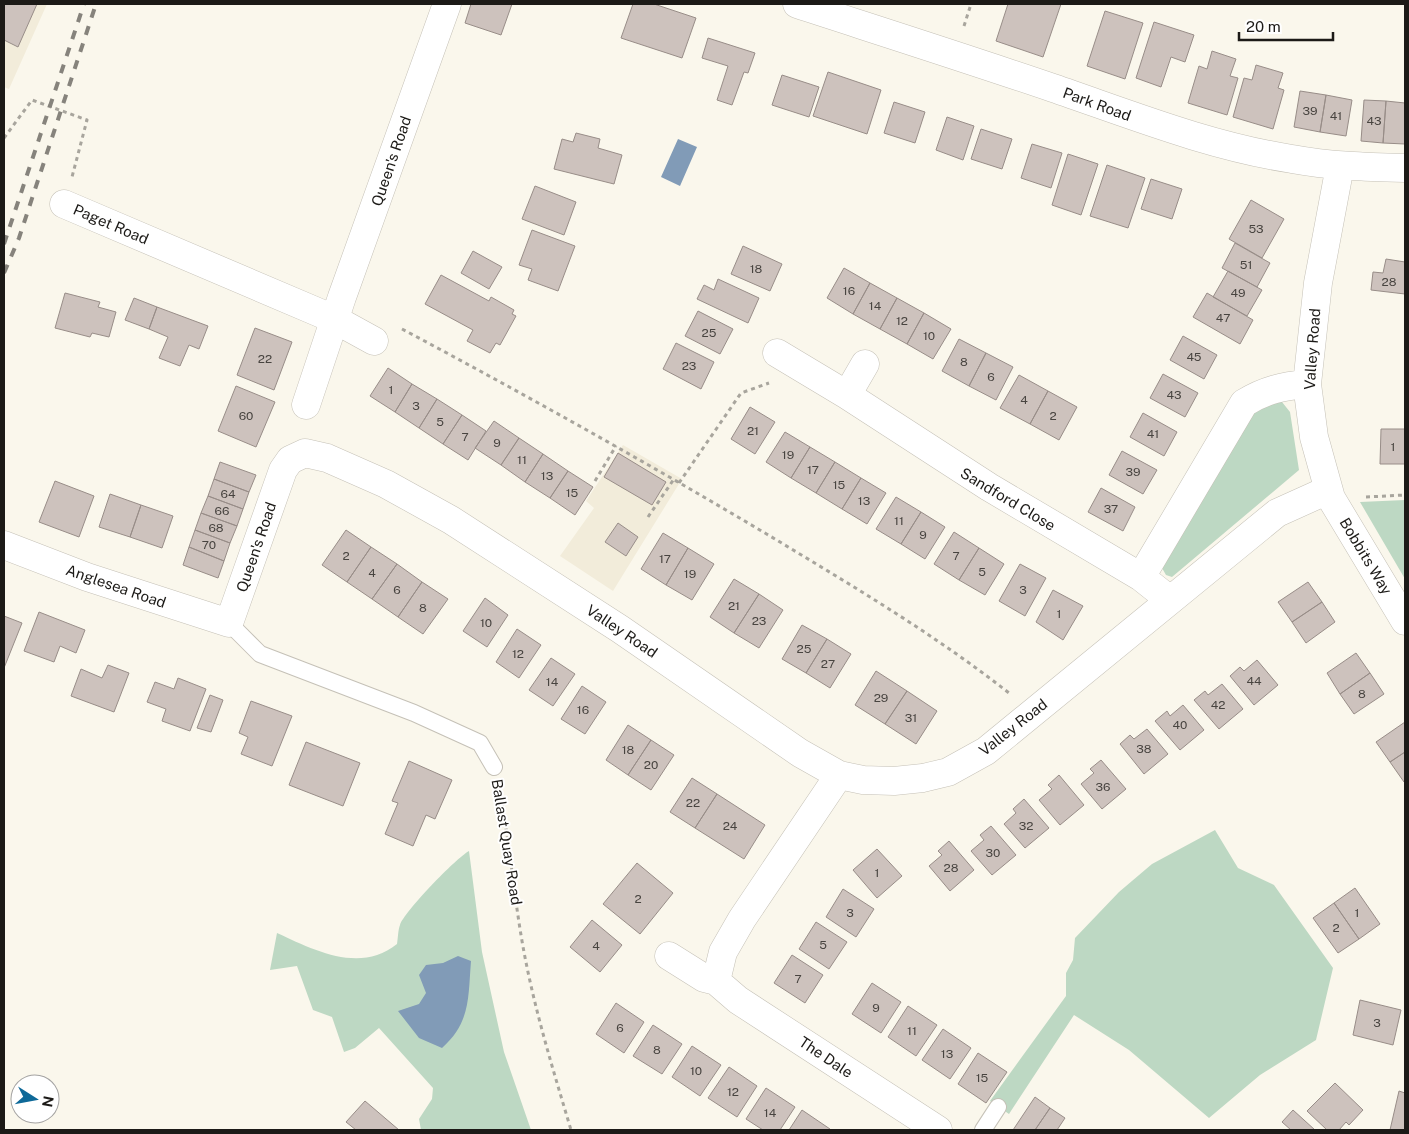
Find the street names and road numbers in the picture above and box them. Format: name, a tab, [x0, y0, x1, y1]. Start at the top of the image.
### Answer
street label: Park Road	[1061, 84, 1133, 124]
street label: Queen's Road	[368, 114, 414, 208]
street label: Paget Road	[71, 201, 151, 247]
street label: Valley Road	[1301, 308, 1323, 390]
street label: Sandford Close	[958, 464, 1058, 534]
street label: Queen's Road	[233, 500, 279, 594]
street label: Bobbits Way	[1336, 515, 1396, 597]
street label: Anglesea Road	[64, 561, 168, 611]
street label: Valley Road	[583, 601, 661, 661]
street label: Valley Road	[976, 695, 1050, 759]
street label: Ballast Quay Road	[489, 778, 525, 906]
street label: The Dale	[796, 1033, 856, 1081]

